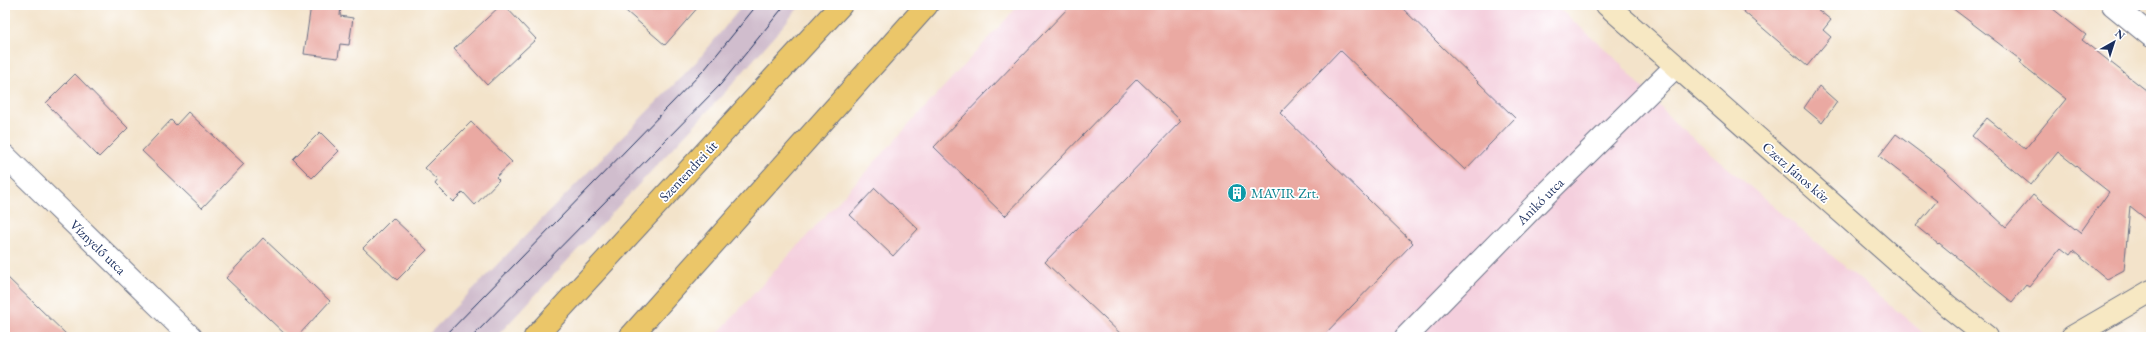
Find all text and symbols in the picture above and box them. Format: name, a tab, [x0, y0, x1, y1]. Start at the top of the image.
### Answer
north arrow	[2094, 22, 2134, 62]
text: N	[2112, 26, 2128, 43]
street label: Szentendrei út	[655, 136, 721, 205]
street label: Czetz János köz	[1759, 138, 1834, 207]
street label: Anikó utca	[1512, 173, 1568, 229]
building icon: MAVIR Zrt.	[1226, 182, 1248, 204]
place label: MAVIR Zrt.	[1251, 184, 1319, 202]
street label: Víznyelő utca	[66, 216, 130, 279]

